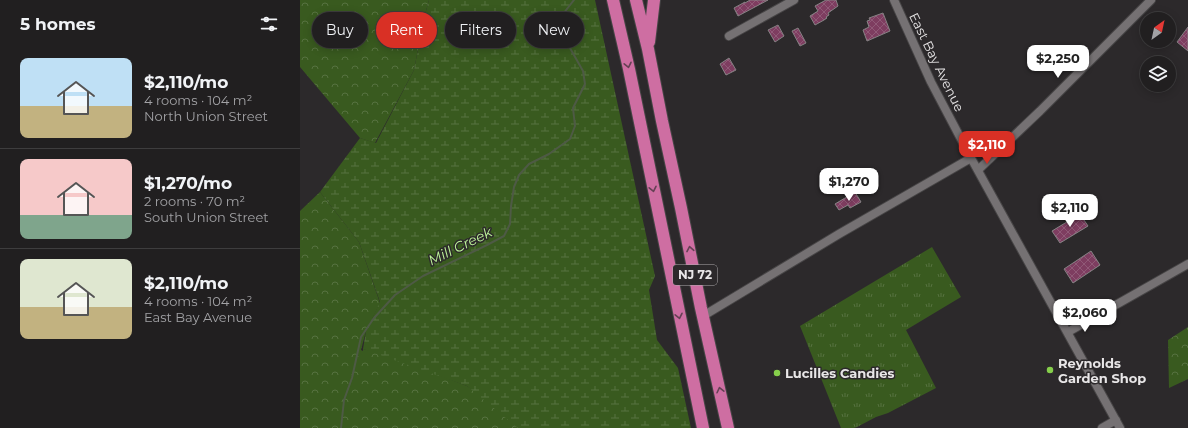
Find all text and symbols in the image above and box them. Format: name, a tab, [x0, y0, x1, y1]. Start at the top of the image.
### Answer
street label: East Bay Avenue	[906, 10, 968, 114]
chip: Buy	[312, 12, 368, 48]
chip: Rent	[376, 12, 437, 48]
chip: Filters	[445, 12, 516, 48]
chip: New	[524, 12, 584, 48]
north arrow	[1140, 12, 1176, 48]
map controls	[1140, 12, 1176, 92]
icon: filters	[258, 13, 280, 35]
text: 5 homes	[20, 14, 96, 34]
pin: $2,250	[1025, 45, 1091, 79]
text: $2,250	[1036, 50, 1080, 66]
button: layers	[1140, 56, 1176, 92]
one-way arrow	[623, 62, 631, 69]
text: $2,110/mo	[144, 72, 228, 92]
icon: home	[52, 74, 100, 122]
text: 4 rooms · 104 m²	[144, 92, 252, 108]
text: North Union Street	[144, 108, 268, 124]
pin: $2,110	[954, 131, 1020, 165]
text: $2,110	[968, 136, 1006, 152]
pin: $1,270	[816, 168, 882, 202]
text: $1,270/mo	[144, 173, 232, 193]
text: $1,270	[828, 173, 870, 189]
icon: home	[52, 175, 100, 223]
one-way arrow	[649, 186, 657, 192]
text: 2 rooms · 70 m²	[144, 193, 245, 209]
pin: $2,110	[1037, 194, 1103, 228]
text: $2,110	[1051, 199, 1089, 215]
text: South Union Street	[144, 209, 269, 225]
water label: Mill Creek	[425, 222, 496, 269]
one-way arrow	[686, 246, 694, 252]
road number: NJ 72	[673, 265, 717, 285]
text: $2,110/mo	[144, 273, 228, 293]
icon: home	[52, 275, 100, 323]
text: 4 rooms · 104 m²	[144, 293, 252, 309]
pin: $2,060	[1052, 299, 1118, 333]
text: $2,060	[1062, 304, 1108, 320]
text: East Bay Avenue	[144, 309, 252, 325]
one-way arrow	[675, 313, 683, 320]
place label: Reynolds Garden Shop	[1058, 355, 1146, 386]
place label: Lucilles Candies	[785, 365, 894, 381]
marker: Reynolds Garden Shop	[1045, 365, 1055, 375]
marker: Lucilles Candies	[772, 368, 782, 378]
one-way arrow	[717, 387, 725, 393]

